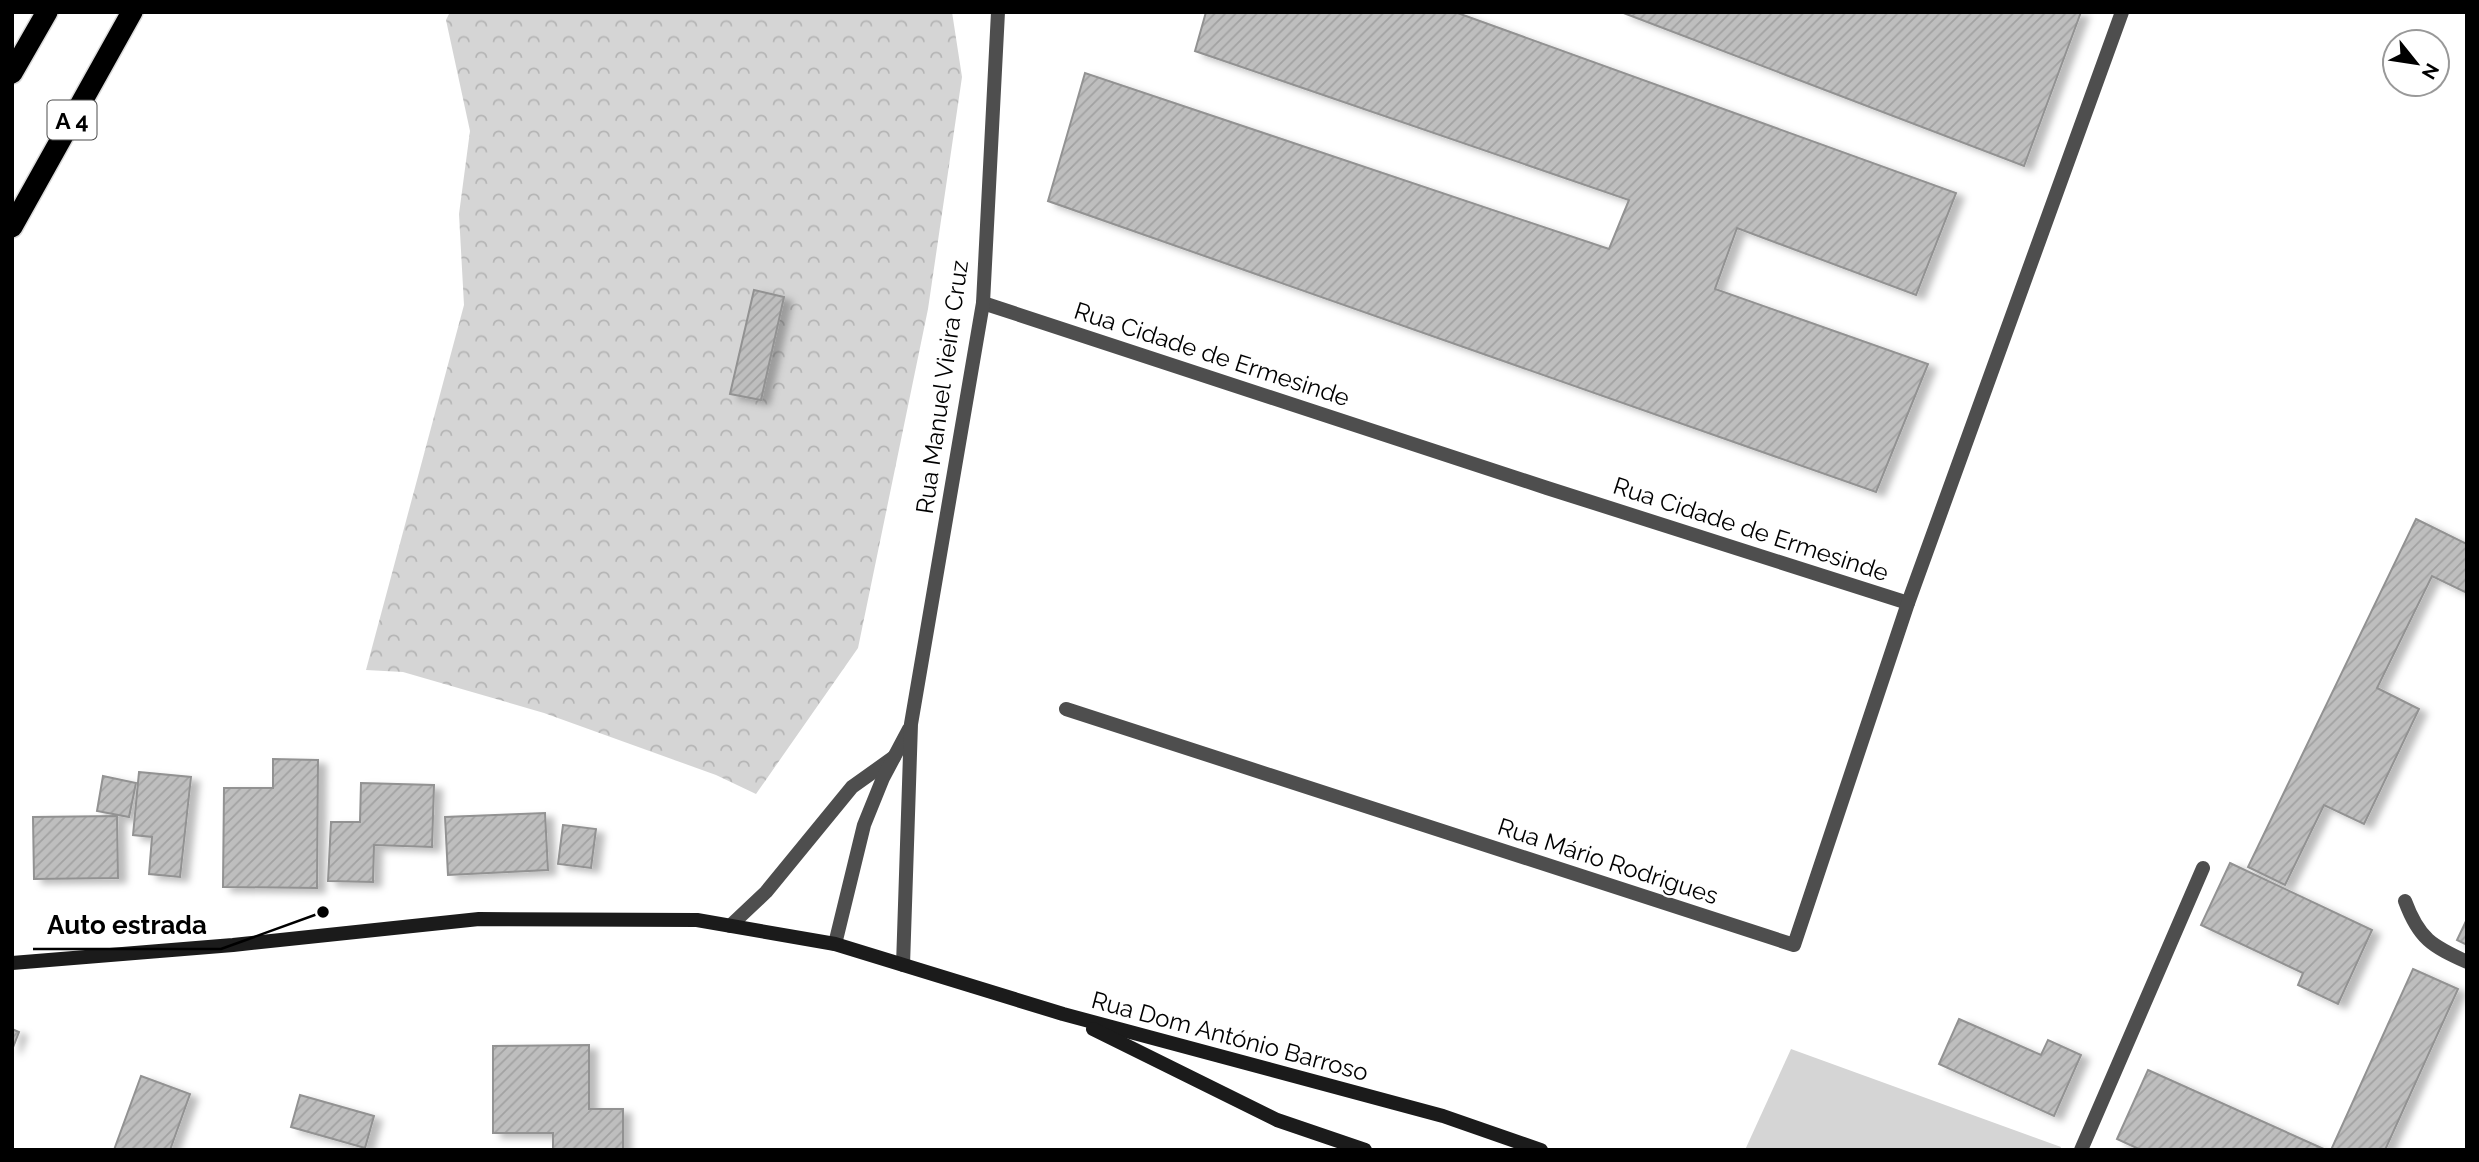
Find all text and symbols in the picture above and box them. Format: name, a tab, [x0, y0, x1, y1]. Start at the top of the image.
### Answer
north arrow	[2381, 28, 2451, 98]
text: N	[2418, 60, 2444, 83]
road number: A 4	[48, 100, 96, 140]
street label: Rua Manuel Vieira Cruz	[910, 258, 974, 516]
street label: Rua Cidade de Ermesinde	[1071, 296, 1353, 412]
street label: Rua Cidade de Ermesinde	[1610, 471, 1892, 587]
street label: Rua Mário Rodrigues	[1494, 812, 1722, 910]
callout: Auto estrada	[33, 902, 221, 949]
text: Auto estrada	[47, 910, 207, 940]
street label: Rua Dom António Barroso	[1088, 985, 1372, 1087]

